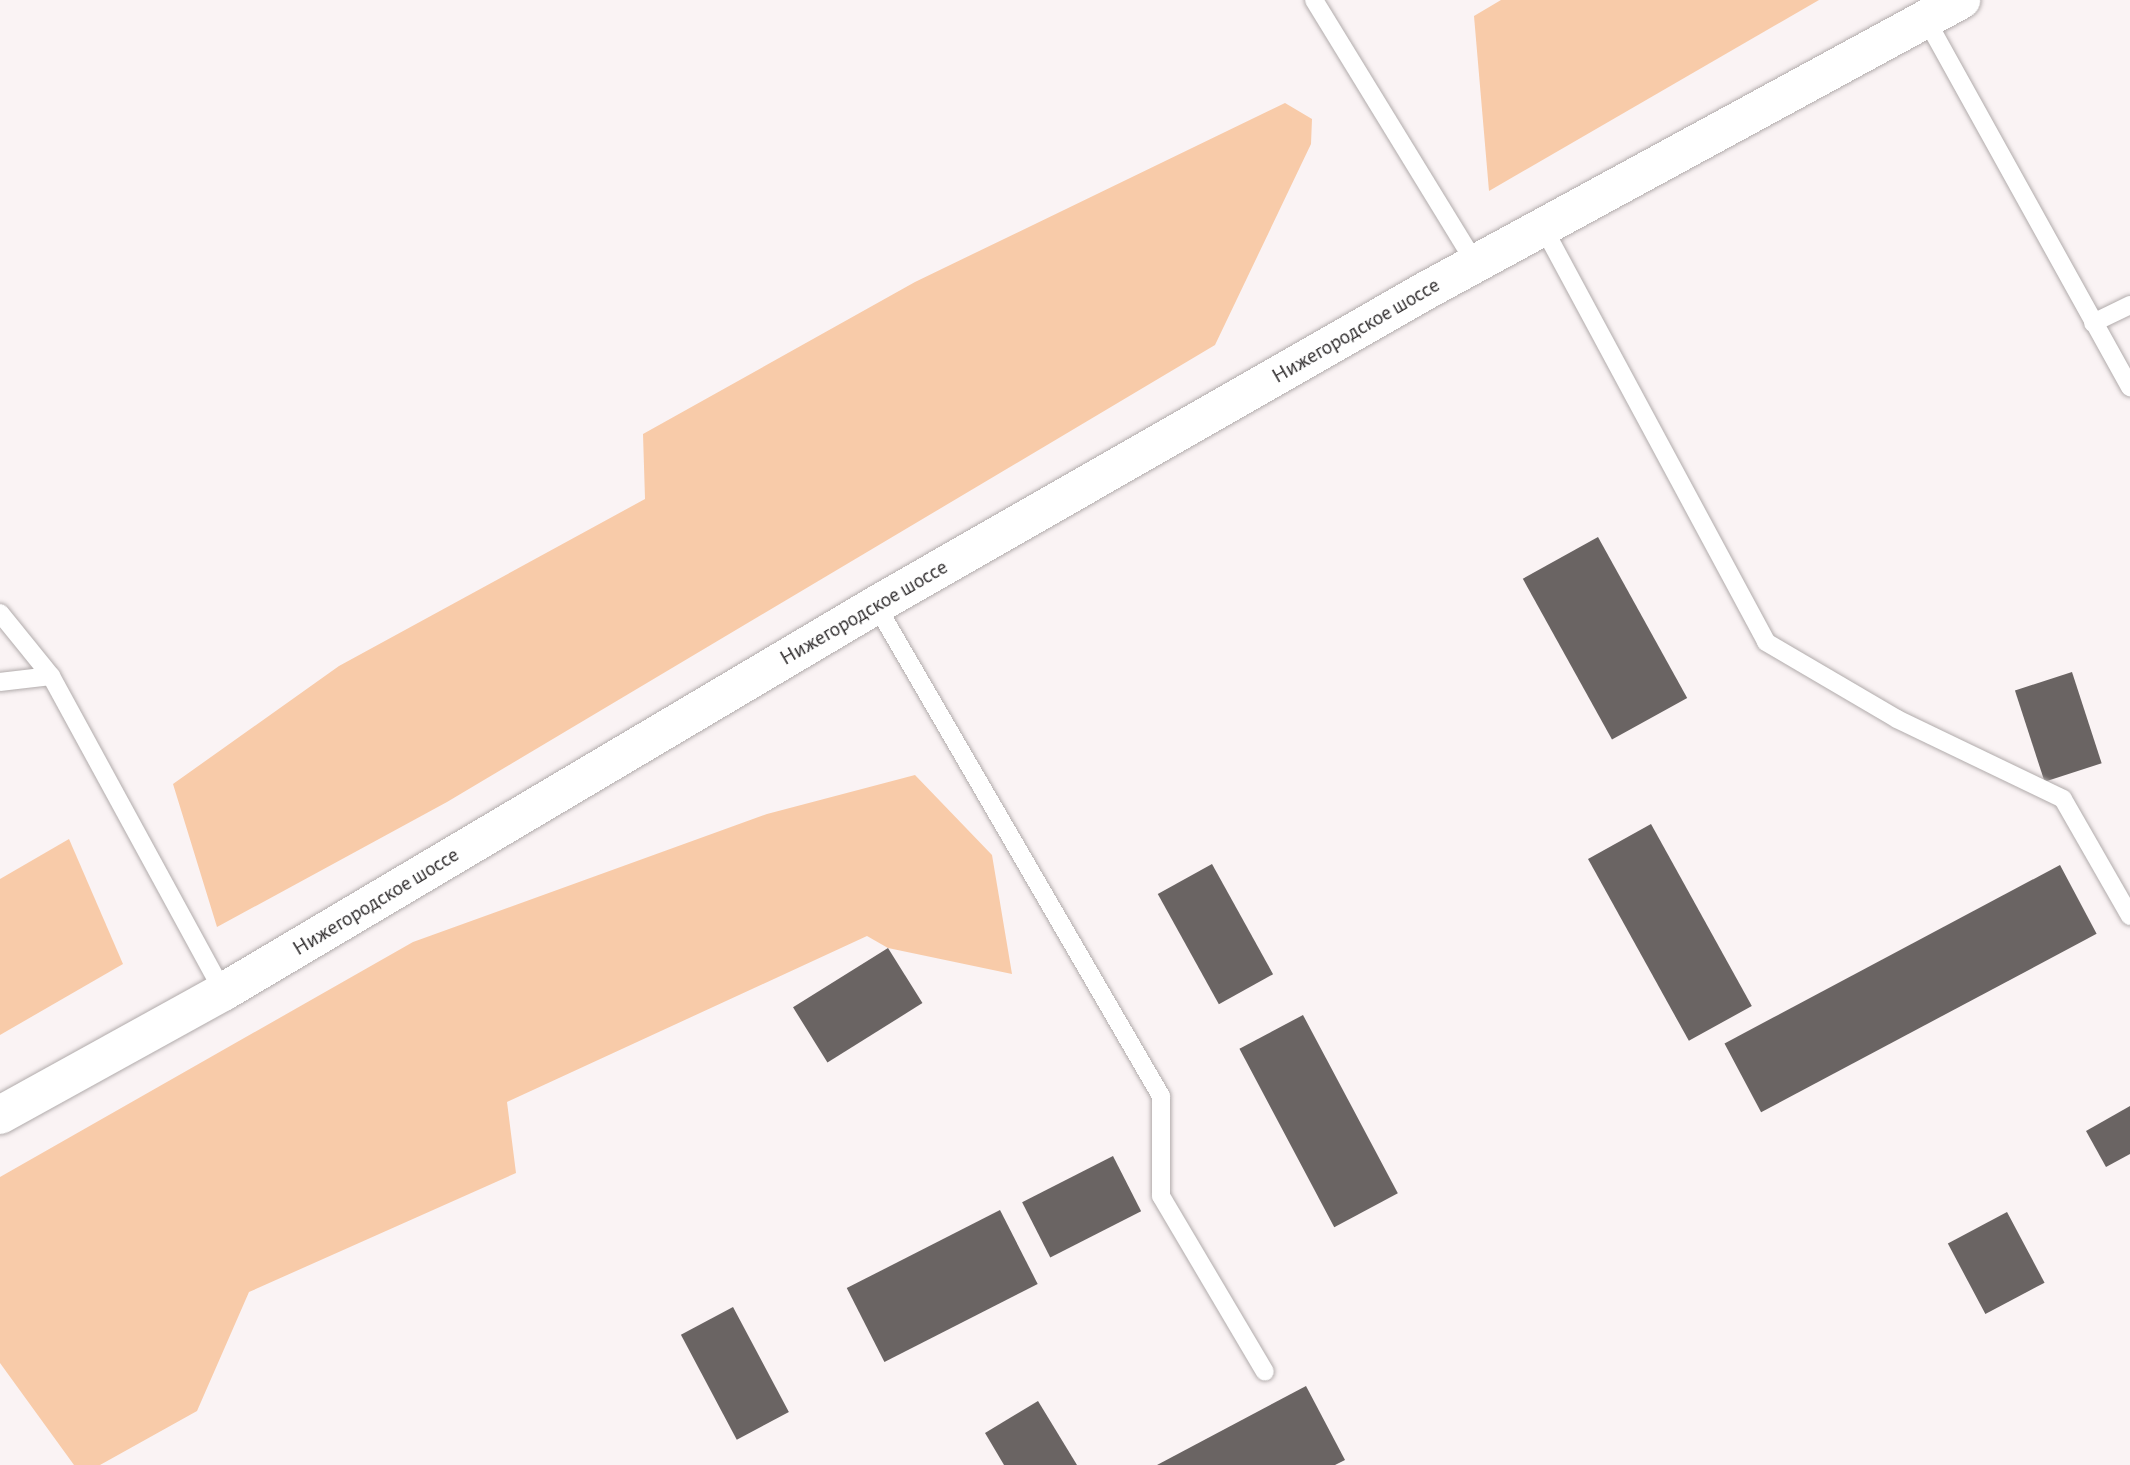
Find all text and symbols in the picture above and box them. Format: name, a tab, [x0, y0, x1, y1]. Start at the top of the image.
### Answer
street label: Нижегородское шоссе	[1268, 273, 1444, 389]
street label: Нижегородское шоссе	[776, 555, 952, 671]
street label: Нижегородское шоссе	[288, 842, 464, 962]

